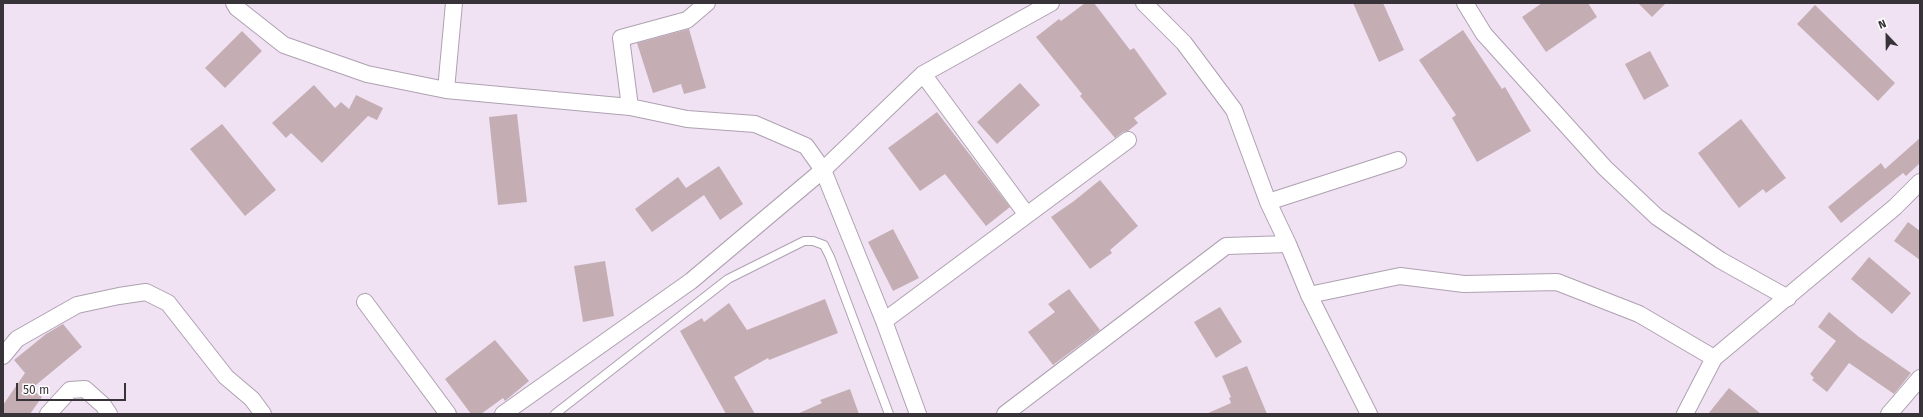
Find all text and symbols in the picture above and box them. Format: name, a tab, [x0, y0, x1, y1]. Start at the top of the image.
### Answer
north arrow	[1867, 16, 1907, 56]
text: N	[1876, 17, 1888, 32]
scale bar	[18, 375, 128, 401]
text: 50 m	[23, 383, 49, 397]

